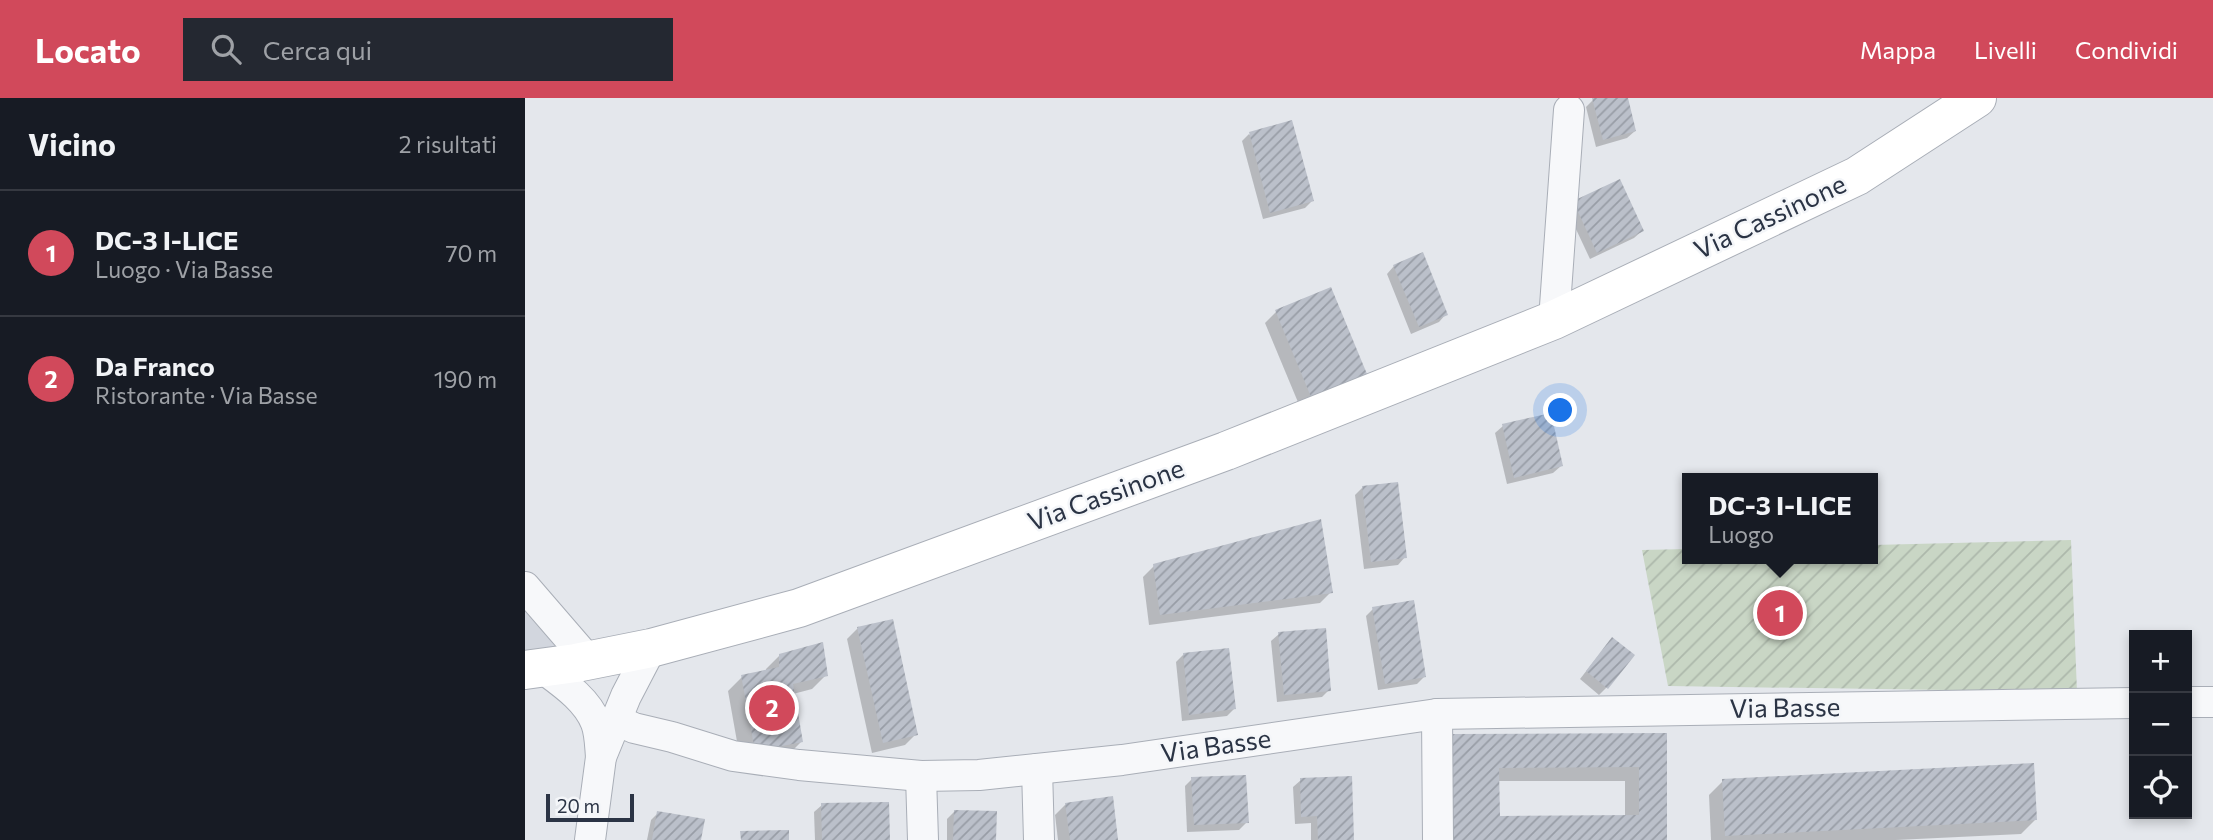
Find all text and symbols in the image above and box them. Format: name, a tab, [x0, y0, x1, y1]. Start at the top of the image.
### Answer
search box	[183, 18, 673, 81]
text: Locato	[35, 29, 141, 70]
icon: search	[207, 30, 245, 68]
text: Cerca qui	[263, 34, 372, 65]
text: Mappa	[1860, 35, 1936, 64]
text: Livelli	[1974, 35, 2037, 64]
text: Condividi	[2075, 35, 2178, 64]
text: Vicino	[28, 125, 116, 162]
text: 2 risultati	[399, 130, 497, 158]
street label: Via Cassinone	[1689, 167, 1850, 264]
text: DC-3 I-LICE	[95, 224, 238, 255]
text: 1	[46, 239, 56, 267]
text: 70 m	[445, 239, 497, 267]
text: Luogo · Via Basse	[95, 255, 273, 283]
text: Da Franco	[95, 350, 215, 381]
text: 2	[44, 365, 58, 393]
text: 190 m	[434, 365, 497, 393]
text: Ristorante · Via Basse	[95, 381, 318, 409]
your location	[1543, 393, 1577, 427]
street label: Via Cassinone	[1023, 451, 1188, 536]
popup	[1682, 473, 1878, 564]
text: DC-3 I-LICE	[1708, 489, 1852, 520]
text: Luogo	[1708, 520, 1774, 548]
pin: 1	[1757, 587, 1803, 639]
map controls	[2129, 630, 2192, 819]
button: +	[2129, 630, 2192, 693]
pin: 2	[749, 682, 795, 734]
street label: Via Basse	[1729, 690, 1841, 723]
button: −	[2129, 693, 2192, 756]
street label: Via Basse	[1159, 721, 1273, 768]
button: locate	[2129, 756, 2192, 819]
scale bar	[546, 791, 633, 823]
text: 20 m	[557, 794, 600, 817]

